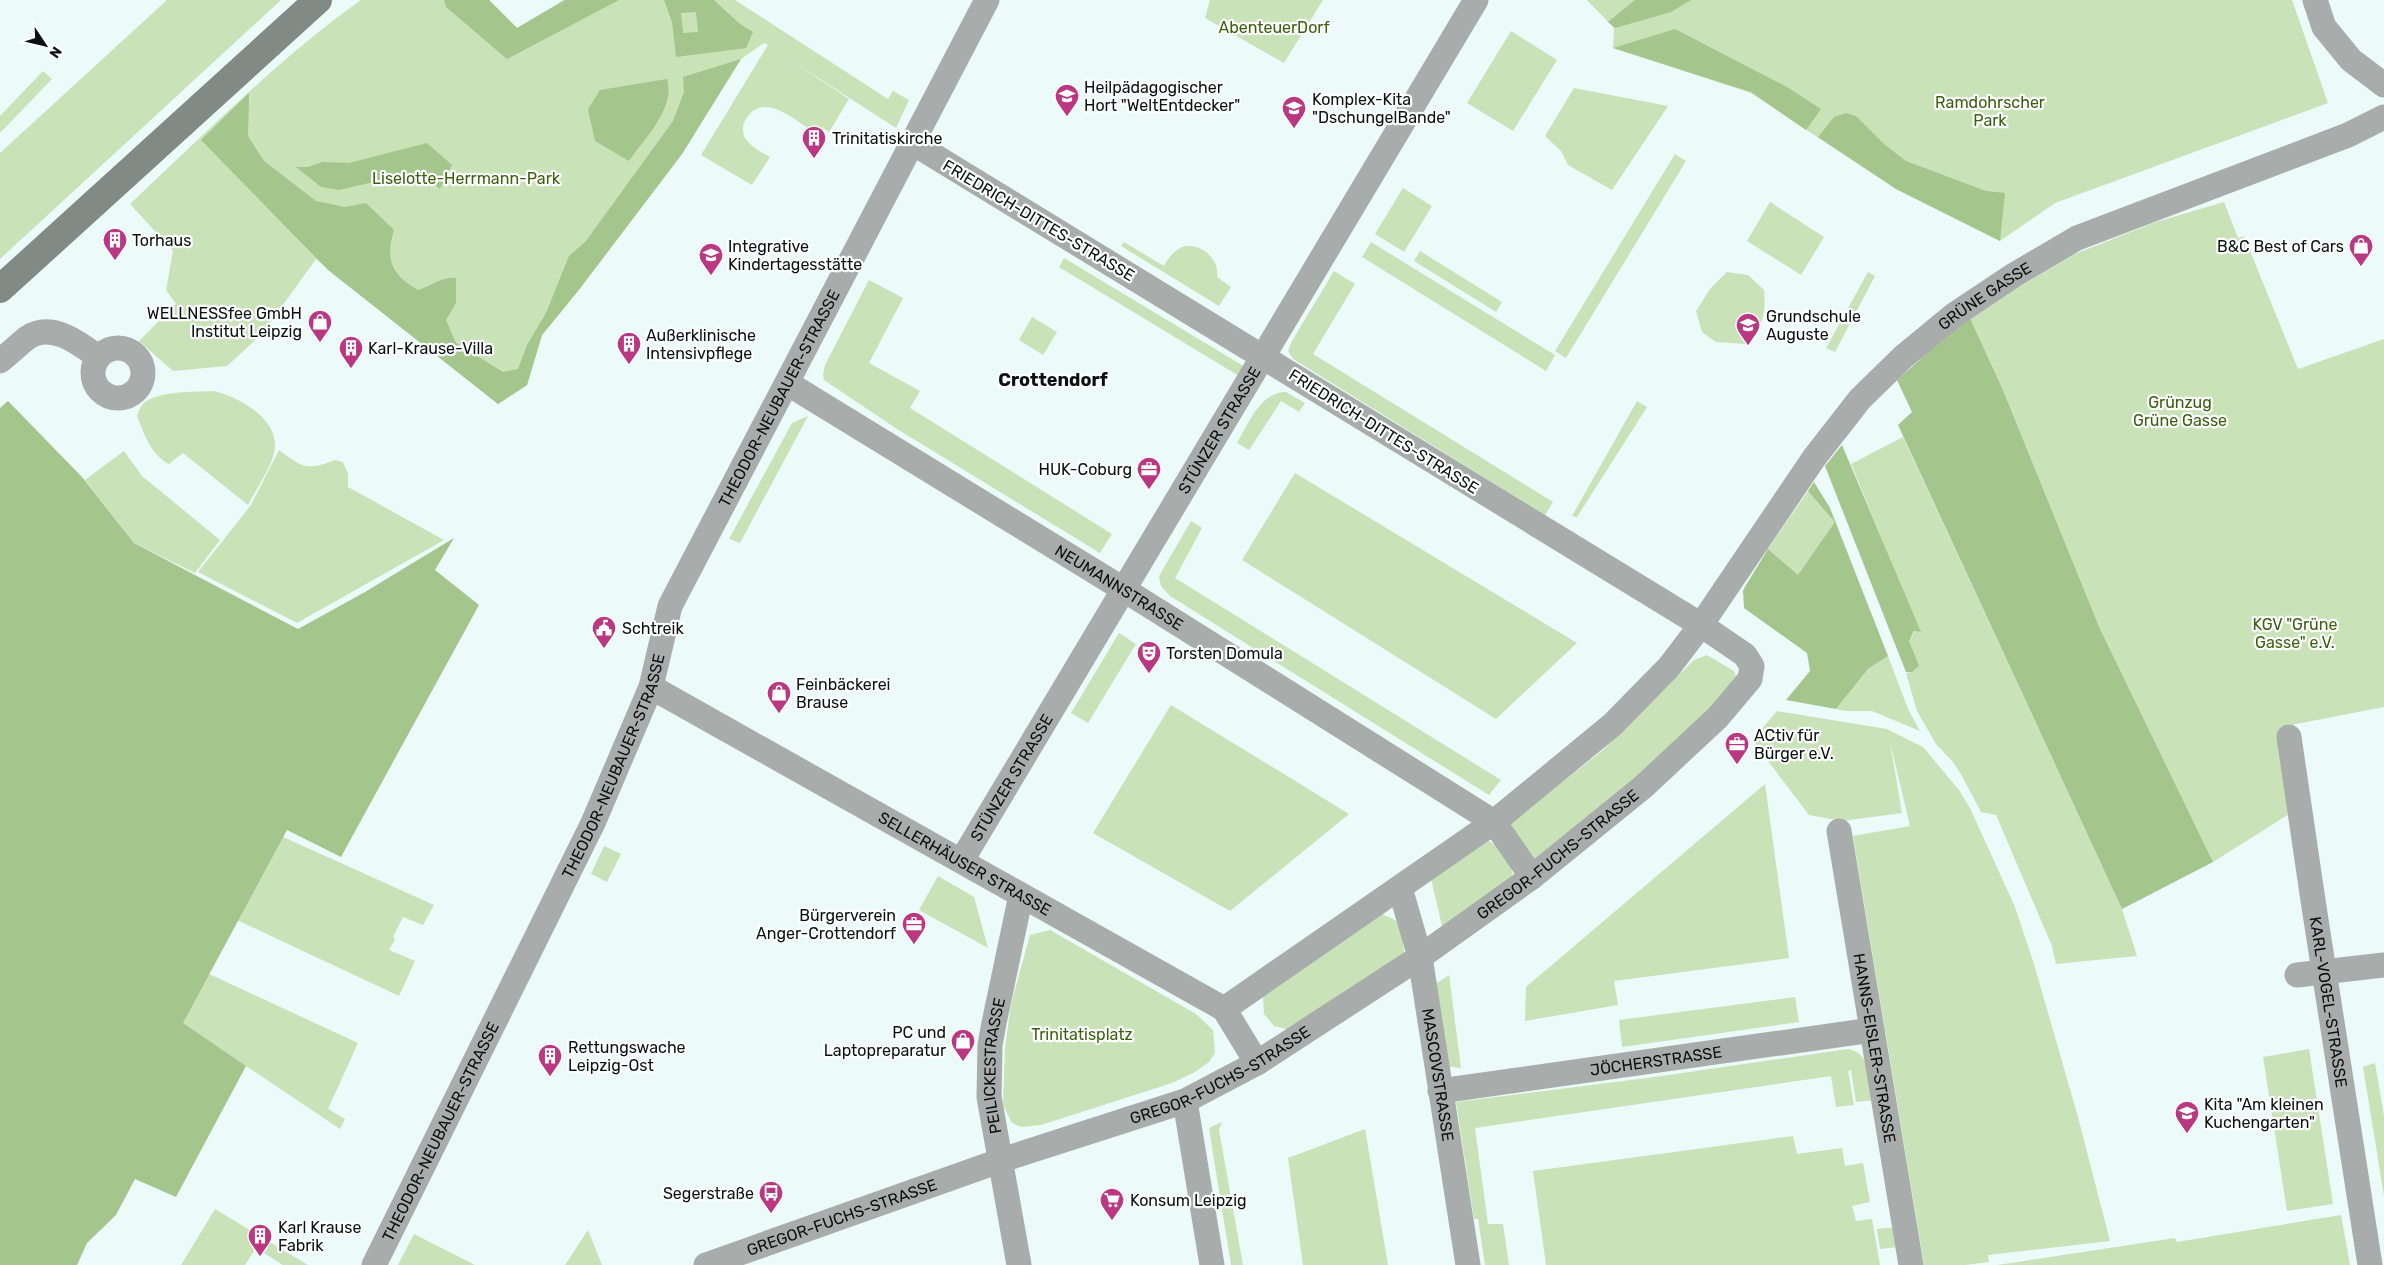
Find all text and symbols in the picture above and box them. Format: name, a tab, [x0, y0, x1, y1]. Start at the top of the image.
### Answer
park label: AbenteuerDorf	[1218, 18, 1330, 37]
north arrow	[20, 20, 70, 70]
text: N	[45, 43, 65, 61]
place label: Heilpädagogischer Hort "WeltEntdecker"	[1084, 78, 1240, 115]
school or university icon: Heilpädagogischer Hort "WeltEntdecker"	[1054, 83, 1080, 117]
place label: Komplex-Kita "DschungelBande"	[1312, 90, 1451, 127]
park label: Ramdohrscher Park	[1935, 93, 2045, 130]
school or university icon: Komplex-Kita "DschungelBande"	[1281, 95, 1307, 129]
building icon: Trinitatiskirche	[801, 125, 827, 159]
place label: Trinitatiskirche	[832, 129, 942, 148]
street label: FRIEDRICH-DITTES-STRASSE	[940, 156, 1138, 285]
park label: Liselotte-Herrmann-Park	[372, 169, 561, 188]
building icon: Torhaus	[102, 227, 128, 261]
place label: Torhaus	[132, 231, 191, 250]
shop icon: B&C Best of Cars	[2348, 233, 2374, 267]
place label: Integrative Kindertagesstätte	[728, 237, 862, 274]
place label: B&C Best of Cars	[2217, 237, 2344, 256]
school or university icon: Integrative Kindertagesstätte	[698, 242, 724, 276]
street label: GRÜNE GASSE	[1934, 258, 2035, 334]
street label: THEODOR-NEUBAUER-STRASSE	[715, 287, 844, 510]
place label: WELLNESSfee GmbH Institut Leipzig	[147, 304, 302, 341]
place label: Grundschule Auguste	[1766, 307, 1861, 344]
shop icon: WELLNESSfee GmbH Institut Leipzig	[307, 309, 333, 343]
school or university icon: Grundschule Auguste	[1735, 312, 1761, 346]
place label: Außerklinische Intensivpflege	[646, 326, 756, 363]
building icon: Außerklinische Intensivpflege	[616, 331, 642, 365]
building icon: Karl-Krause-Villa	[338, 335, 364, 369]
place label: Karl-Krause-Villa	[368, 339, 493, 358]
street label: STÜNZER STRASSE	[1174, 363, 1265, 497]
street label: FRIEDRICH-DITTES-STRASSE	[1285, 365, 1482, 498]
district label: Crottendorf	[998, 369, 1108, 391]
park label: Grünzug Grüne Gasse	[2133, 393, 2227, 430]
office icon: HUK-Coburg	[1136, 456, 1162, 490]
place label: HUK-Coburg	[1038, 460, 1132, 479]
street label: NEUMANNSTRASSE	[1051, 541, 1187, 634]
public building icon: Schtreik	[591, 615, 617, 649]
park label: KGV "Grüne Gasse" e.V.	[2253, 615, 2337, 652]
place label: Schtreik	[622, 619, 684, 638]
theatre icon: Torsten Domula	[1136, 640, 1162, 674]
place label: Torsten Domula	[1166, 644, 1283, 663]
street label: THEODOR-NEUBAUER-STRASSE	[558, 652, 669, 882]
place label: Feinbäckerei Brause	[796, 675, 890, 712]
shop icon: Feinbäckerei Brause	[766, 680, 792, 714]
street label: STÜNZER STRASSE	[966, 711, 1057, 845]
place label: ACtiv für Bürger e.V.	[1754, 726, 1834, 763]
office icon: ACtiv für Bürger e.V.	[1724, 731, 1750, 765]
street label: GREGOR-FUCHS-STRASSE	[1473, 785, 1643, 923]
street label: SELLERHÄUSER STRASSE	[875, 808, 1054, 920]
place label: Bürgerverein Anger-Crottendorf	[756, 906, 897, 943]
office icon: Bürgerverein Anger-Crottendorf	[901, 911, 927, 945]
street label: KARL-VOGEL-STRASSE	[2306, 915, 2351, 1089]
street label: HANNS-EISLER-STRASSE	[1849, 952, 1900, 1144]
street label: PEILICKESTRASSE	[980, 996, 1009, 1135]
street label: MASCOVSTRASSE	[1418, 1007, 1458, 1143]
street label: THEODOR-NEUBAUER-STRASSE	[378, 1019, 503, 1244]
street label: GREGOR-FUCHS-STRASSE	[1128, 1022, 1314, 1128]
place label: PC und Laptopreparatur	[824, 1023, 946, 1060]
park label: Trinitatisplatz	[1031, 1025, 1133, 1044]
shop icon: PC und Laptopreparatur	[950, 1028, 976, 1062]
place label: Rettungswache Leipzig-Ost	[568, 1038, 686, 1075]
street label: JÖCHERSTRASSE	[1589, 1042, 1723, 1080]
building icon: Rettungswache Leipzig-Ost	[537, 1043, 563, 1077]
place label: Kita "Am kleinen Kuchengarten"	[2204, 1095, 2324, 1132]
school or university icon: Kita "Am kleinen Kuchengarten"	[2174, 1100, 2200, 1134]
street label: GREGOR-FUCHS-STRASSE	[744, 1175, 939, 1260]
bus stop icon: Segerstraße	[758, 1180, 784, 1214]
place label: Segerstraße	[663, 1184, 754, 1203]
supermarket icon: Konsum Leipzig	[1099, 1187, 1125, 1221]
place label: Konsum Leipzig	[1130, 1191, 1247, 1210]
place label: Karl Krause Fabrik	[278, 1218, 361, 1255]
building icon: Karl Krause Fabrik	[247, 1223, 273, 1257]

